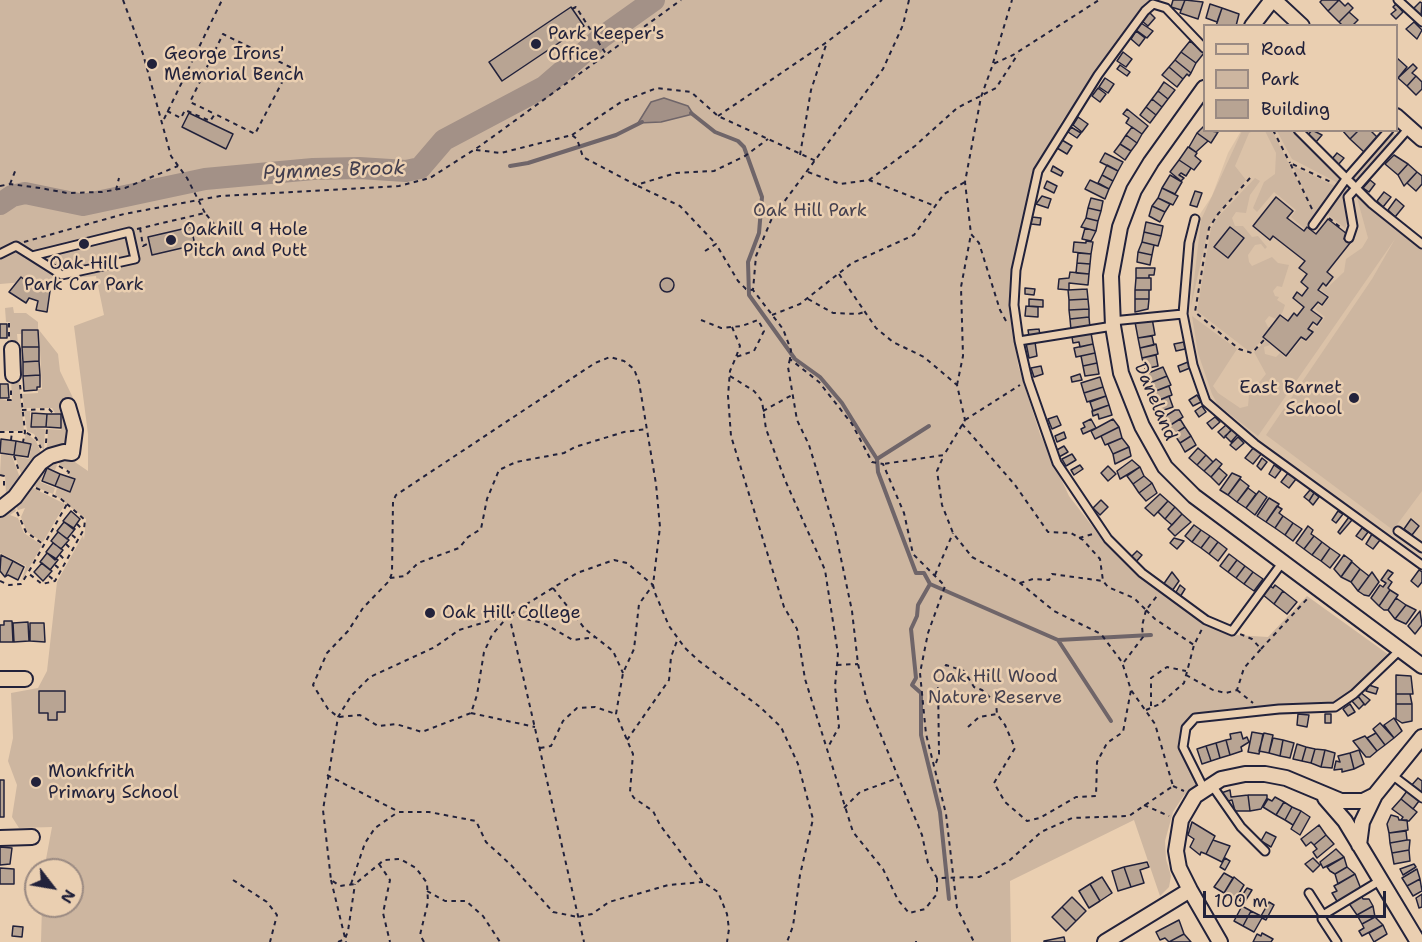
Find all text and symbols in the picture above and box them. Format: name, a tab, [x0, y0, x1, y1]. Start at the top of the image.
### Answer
place label: Park Keeper's Office	[548, 23, 664, 66]
legend	[1203, 24, 1398, 132]
marker: Park Keeper's Office	[529, 37, 543, 51]
text: Road	[1261, 37, 1306, 61]
place label: George Irons' Memorial Bench	[164, 43, 304, 86]
marker: George Irons' Memorial Bench	[145, 57, 159, 71]
text: Park	[1261, 67, 1300, 91]
text: Building	[1261, 97, 1330, 121]
water label: Pymmes Brook	[263, 157, 405, 185]
park label: Oak Hill Park	[753, 200, 867, 222]
place label: Oakhill 9 Hole Pitch and Putt	[183, 219, 308, 262]
marker: Oakhill 9 Hole Pitch and Putt	[164, 233, 178, 247]
marker: Oak Hill Park Car Park	[77, 237, 91, 251]
place label: Oak Hill Park Car Park	[24, 253, 144, 296]
street label: Daneland	[1129, 360, 1181, 444]
place label: East Barnet School	[1239, 377, 1342, 420]
marker: East Barnet School	[1347, 391, 1361, 405]
place label: Oak Hill College	[442, 602, 581, 624]
marker: Oak Hill College	[423, 606, 437, 620]
park label: Oak Hill Wood Nature Reserve	[928, 666, 1062, 708]
place label: Monkfrith Primary School	[48, 761, 178, 804]
marker: Monkfrith Primary School	[29, 775, 43, 789]
north arrow	[24, 858, 84, 918]
scale bar	[1206, 879, 1389, 917]
text: N	[56, 886, 80, 907]
text: 100 m	[1214, 889, 1268, 913]

